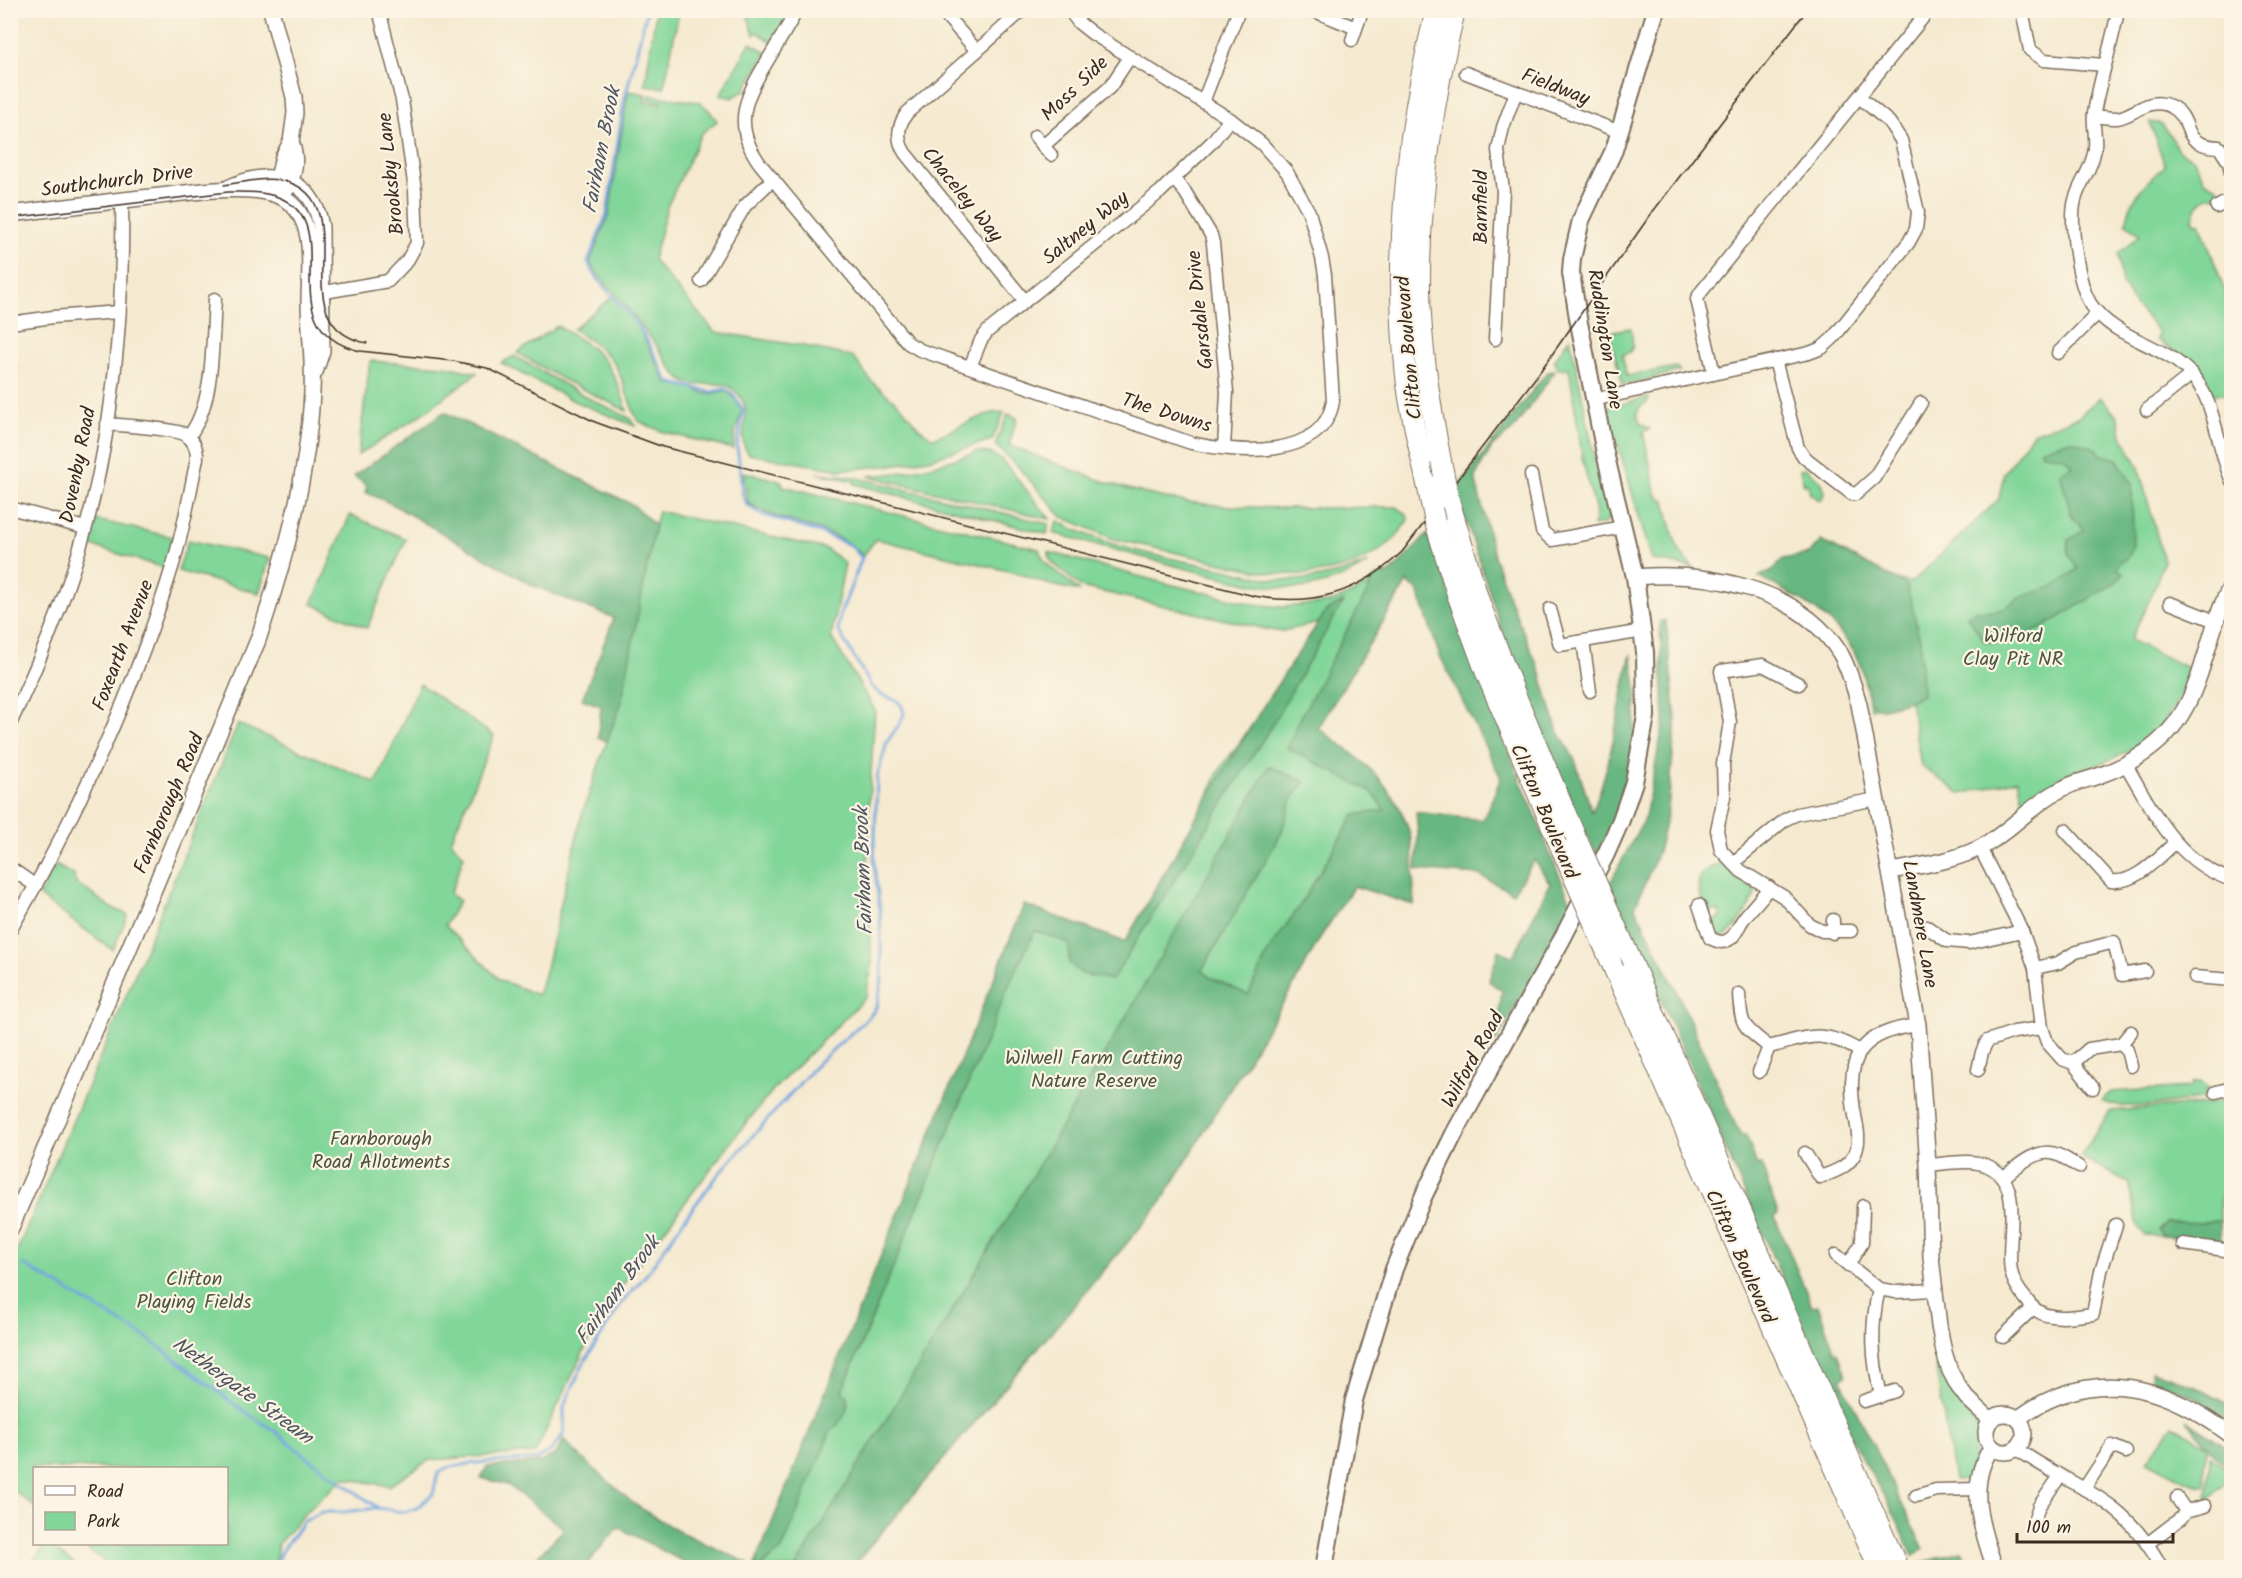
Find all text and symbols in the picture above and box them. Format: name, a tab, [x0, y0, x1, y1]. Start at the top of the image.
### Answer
street label: Moss Side	[1034, 49, 1117, 130]
street label: Fieldway	[1516, 60, 1595, 116]
water label: Fairham Brook	[574, 81, 632, 216]
street label: Brooksby Lane	[370, 111, 414, 237]
street label: Chaceley Way	[913, 140, 1011, 251]
street label: Southchurch Drive	[39, 157, 195, 207]
street label: Barnfield	[1466, 169, 1498, 244]
street label: Saltney Way	[1036, 183, 1137, 274]
street label: Garsdale Drive	[1179, 249, 1223, 371]
street label: Ruddington Lane	[1577, 267, 1631, 412]
street label: Clifton Boulevard	[1388, 274, 1432, 421]
street label: The Downs	[1117, 385, 1216, 443]
street label: Dovenby Road	[52, 403, 106, 526]
street label: Foxearth Avenue	[84, 575, 164, 716]
park label: Wilford Clay Pit NR	[1963, 621, 2063, 676]
street label: Farnborough Road	[126, 727, 214, 879]
street label: Clifton Boulevard	[1500, 739, 1586, 885]
water label: Fairham Brook	[846, 803, 883, 936]
street label: Landmere Lane	[1892, 858, 1946, 991]
street label: Wilford Road	[1434, 1005, 1514, 1114]
park label: Wilwell Farm Cutting Nature Reserve	[1005, 1043, 1183, 1098]
park label: Farnborough Road Allotments	[312, 1124, 451, 1179]
street label: Clifton Boulevard	[1695, 1184, 1784, 1330]
water label: Fairham Brook	[567, 1227, 671, 1352]
park label: Clifton Playing Fields	[136, 1264, 252, 1319]
water label: Nethergate Stream	[165, 1329, 321, 1455]
legend	[33, 1467, 228, 1545]
text: Road	[87, 1478, 124, 1507]
scale bar	[2017, 1506, 2173, 1544]
text: Park	[87, 1508, 120, 1537]
text: 100 m	[2026, 1514, 2071, 1543]

